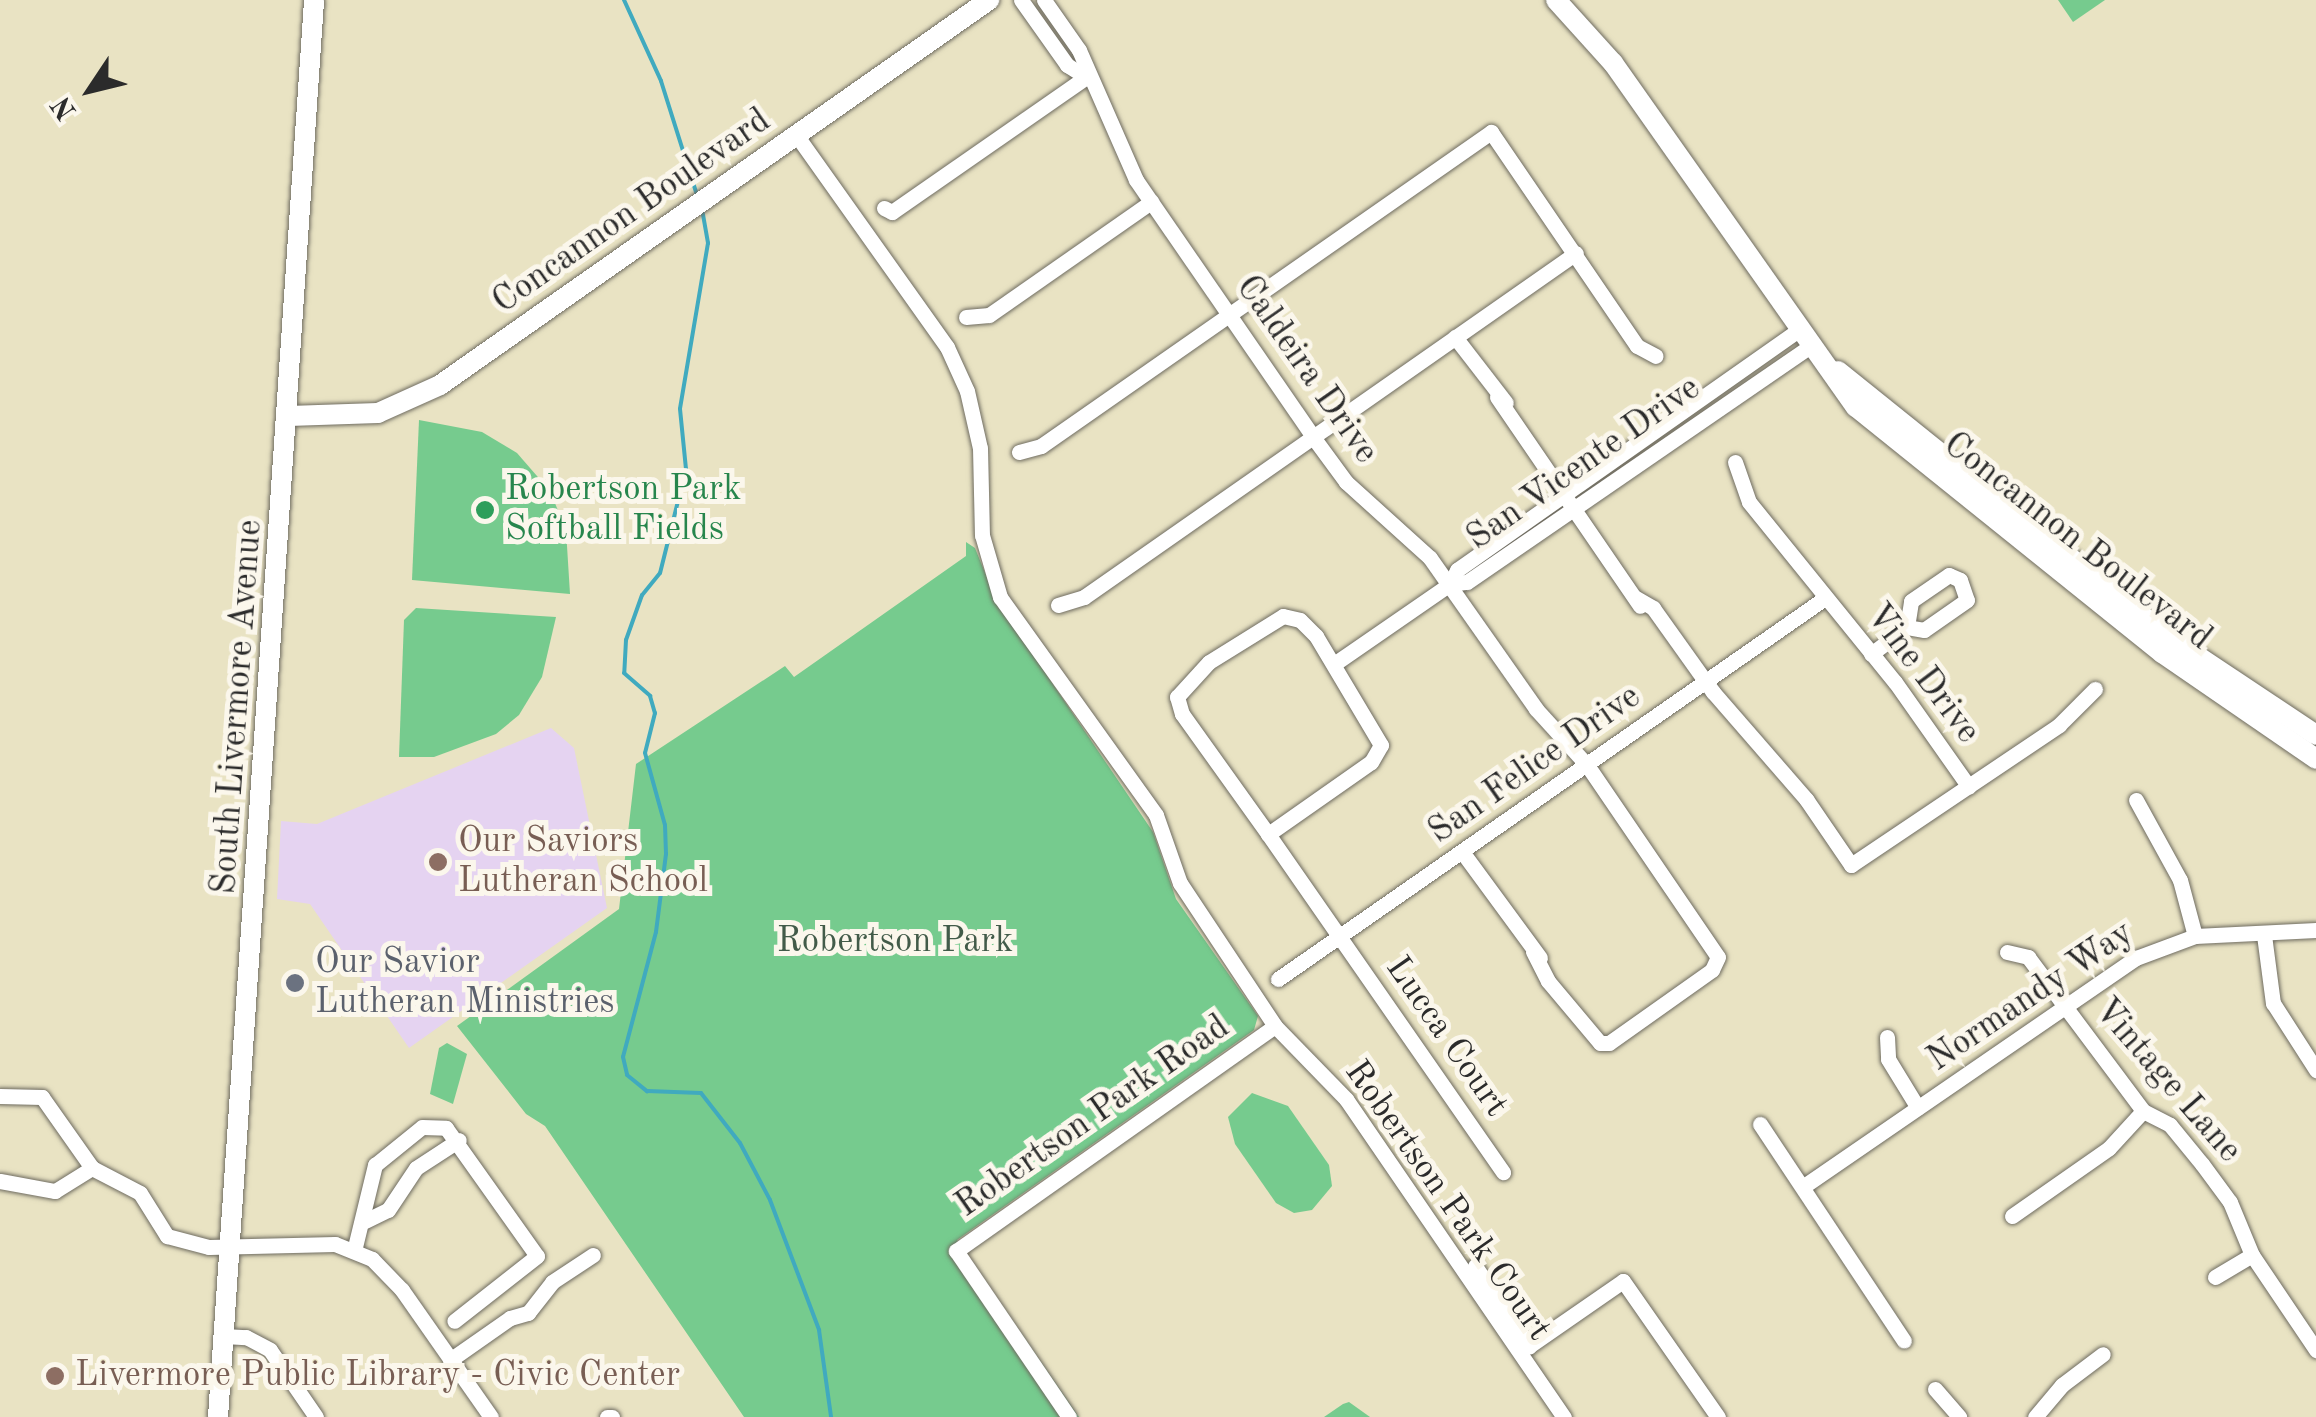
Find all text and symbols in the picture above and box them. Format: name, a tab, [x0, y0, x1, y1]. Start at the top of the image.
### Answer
north arrow	[40, 40, 140, 140]
text: N	[48, 90, 83, 124]
street label: Concannon Boulevard	[485, 100, 779, 324]
street label: Caldeira Drive	[1226, 268, 1386, 472]
street label: San Vicente Drive	[1459, 368, 1709, 560]
street label: Concannon Boulevard	[1934, 424, 2220, 660]
place label: Robertson Park Softball Fields	[505, 469, 741, 551]
marker: Robertson Park Softball Fields	[474, 499, 496, 521]
street label: South Livermore Avenue	[204, 518, 272, 896]
street label: Vine Drive	[1856, 596, 1988, 752]
street label: San Felice Drive	[1421, 676, 1649, 854]
place label: Our Saviors Lutheran School	[458, 821, 708, 903]
marker: Our Saviors Lutheran School	[427, 851, 449, 873]
street label: Normandy Way	[1920, 913, 2142, 1081]
park label: Robertson Park	[777, 921, 1013, 963]
place label: Our Savior Lutheran Ministries	[315, 942, 615, 1024]
street label: Lucca Court	[1375, 949, 1517, 1125]
marker: Our Savior Lutheran Ministries	[284, 972, 306, 994]
street label: Vintage Lane	[2084, 990, 2250, 1172]
street label: Robertson Park Road	[948, 1007, 1238, 1227]
street label: Robertson Park Court	[1335, 1053, 1559, 1349]
place label: Livermore Public Library - Civic Center	[75, 1355, 680, 1397]
marker: Livermore Public Library - Civic Center	[44, 1365, 66, 1387]

